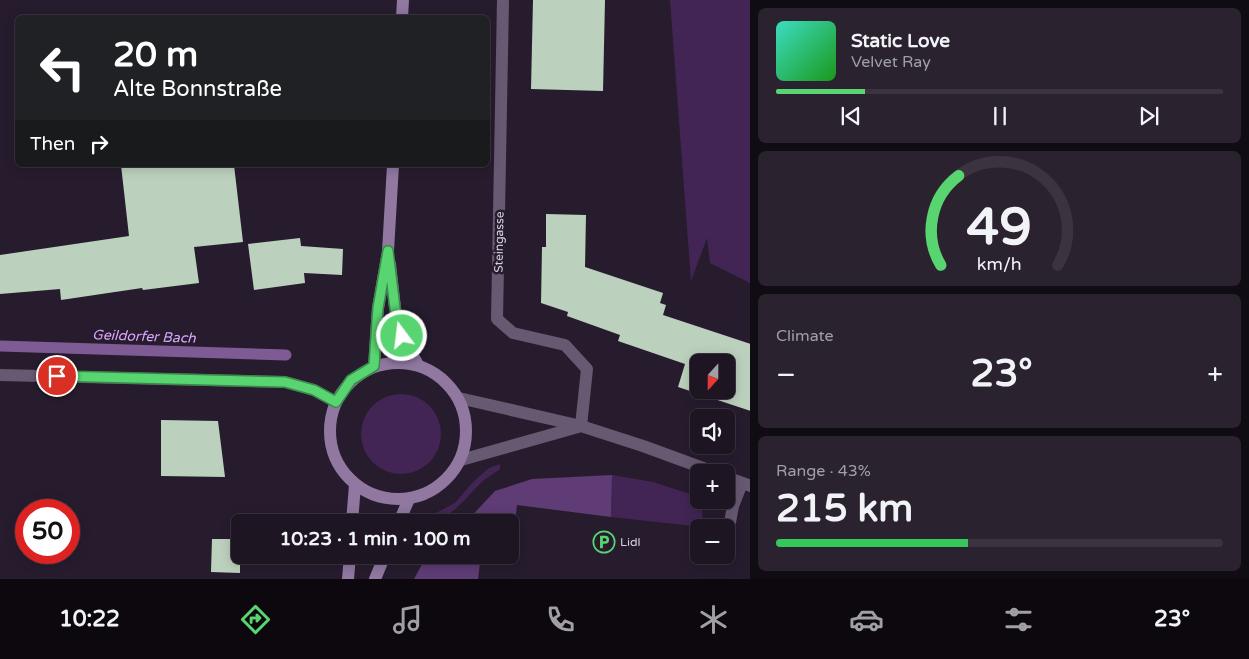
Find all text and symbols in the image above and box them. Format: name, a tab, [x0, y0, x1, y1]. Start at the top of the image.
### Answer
text: Static Love	[851, 30, 950, 52]
text: 20 m	[113, 34, 198, 76]
icon: left	[30, 35, 95, 100]
text: Velvet Ray	[851, 52, 931, 72]
text: Alte Bonnstraße	[113, 76, 282, 102]
icon: previous	[837, 102, 865, 130]
icon: pause	[986, 102, 1014, 130]
icon: next	[1135, 102, 1163, 130]
icon: right	[85, 130, 113, 158]
text: Then	[30, 133, 75, 155]
text: 49	[967, 196, 1032, 259]
street label: Steingasse	[491, 211, 507, 273]
text: km/h	[977, 254, 1022, 275]
position arrow	[375, 309, 427, 361]
water label: Geildorfer Bach	[92, 326, 197, 347]
text: Climate	[776, 326, 834, 346]
text: 23°	[971, 351, 1033, 397]
north arrow	[690, 354, 735, 399]
map controls	[690, 354, 735, 564]
pin	[36, 355, 78, 397]
text: −	[776, 358, 796, 392]
text: +	[1207, 358, 1223, 392]
icon: arrive	[43, 362, 71, 390]
button: sound	[690, 409, 735, 454]
text: Range · 43%	[776, 461, 871, 481]
button: +	[690, 464, 735, 509]
text: 215 km	[776, 486, 913, 532]
speed limit sign: 50	[15, 499, 80, 564]
button: −	[690, 519, 735, 564]
text: 10:23 · 1 min · 100 m	[279, 528, 471, 550]
parking icon: Lidl	[592, 530, 616, 554]
place label: Lidl	[620, 535, 640, 549]
icon: directions	[238, 602, 273, 637]
icon: music	[390, 602, 425, 637]
icon: phone	[543, 602, 578, 637]
icon: climate	[696, 602, 731, 637]
icon: car	[849, 602, 884, 637]
icon: filters	[1001, 602, 1036, 637]
text: 10:22	[59, 606, 120, 632]
text: 23°	[1154, 606, 1190, 632]

